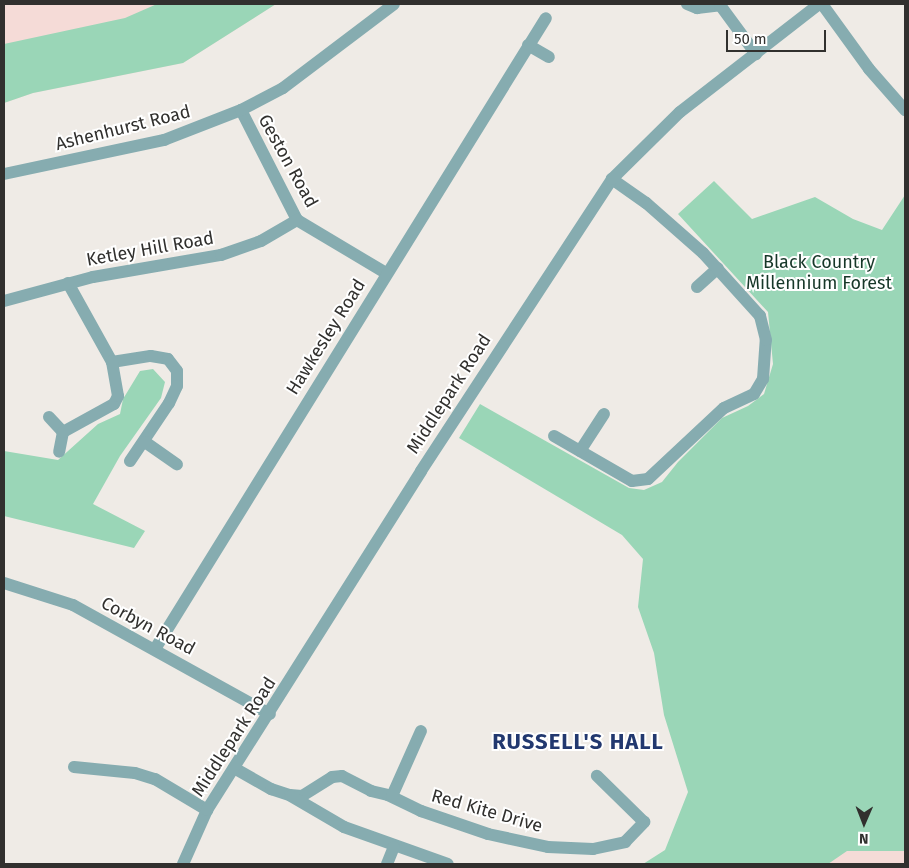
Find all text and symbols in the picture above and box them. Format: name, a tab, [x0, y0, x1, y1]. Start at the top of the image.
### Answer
scale bar	[729, 20, 829, 52]
text: 50 m	[734, 30, 767, 48]
street label: Ashenhurst Road	[53, 101, 193, 155]
street label: Geston Road	[254, 111, 322, 211]
street label: Ketley Hill Road	[85, 227, 215, 271]
park label: Black Country Millennium Forest	[746, 252, 892, 294]
street label: Hawkesley Road	[282, 275, 370, 399]
street label: Middlepark Road	[402, 330, 496, 458]
street label: Corbyn Road	[97, 592, 199, 660]
street label: Middlepark Road	[187, 673, 281, 801]
district label: RUSSELL'S HALL	[490, 729, 666, 755]
street label: Red Kite Drive	[429, 785, 545, 837]
north arrow	[839, 798, 889, 848]
text: N	[859, 830, 869, 847]

